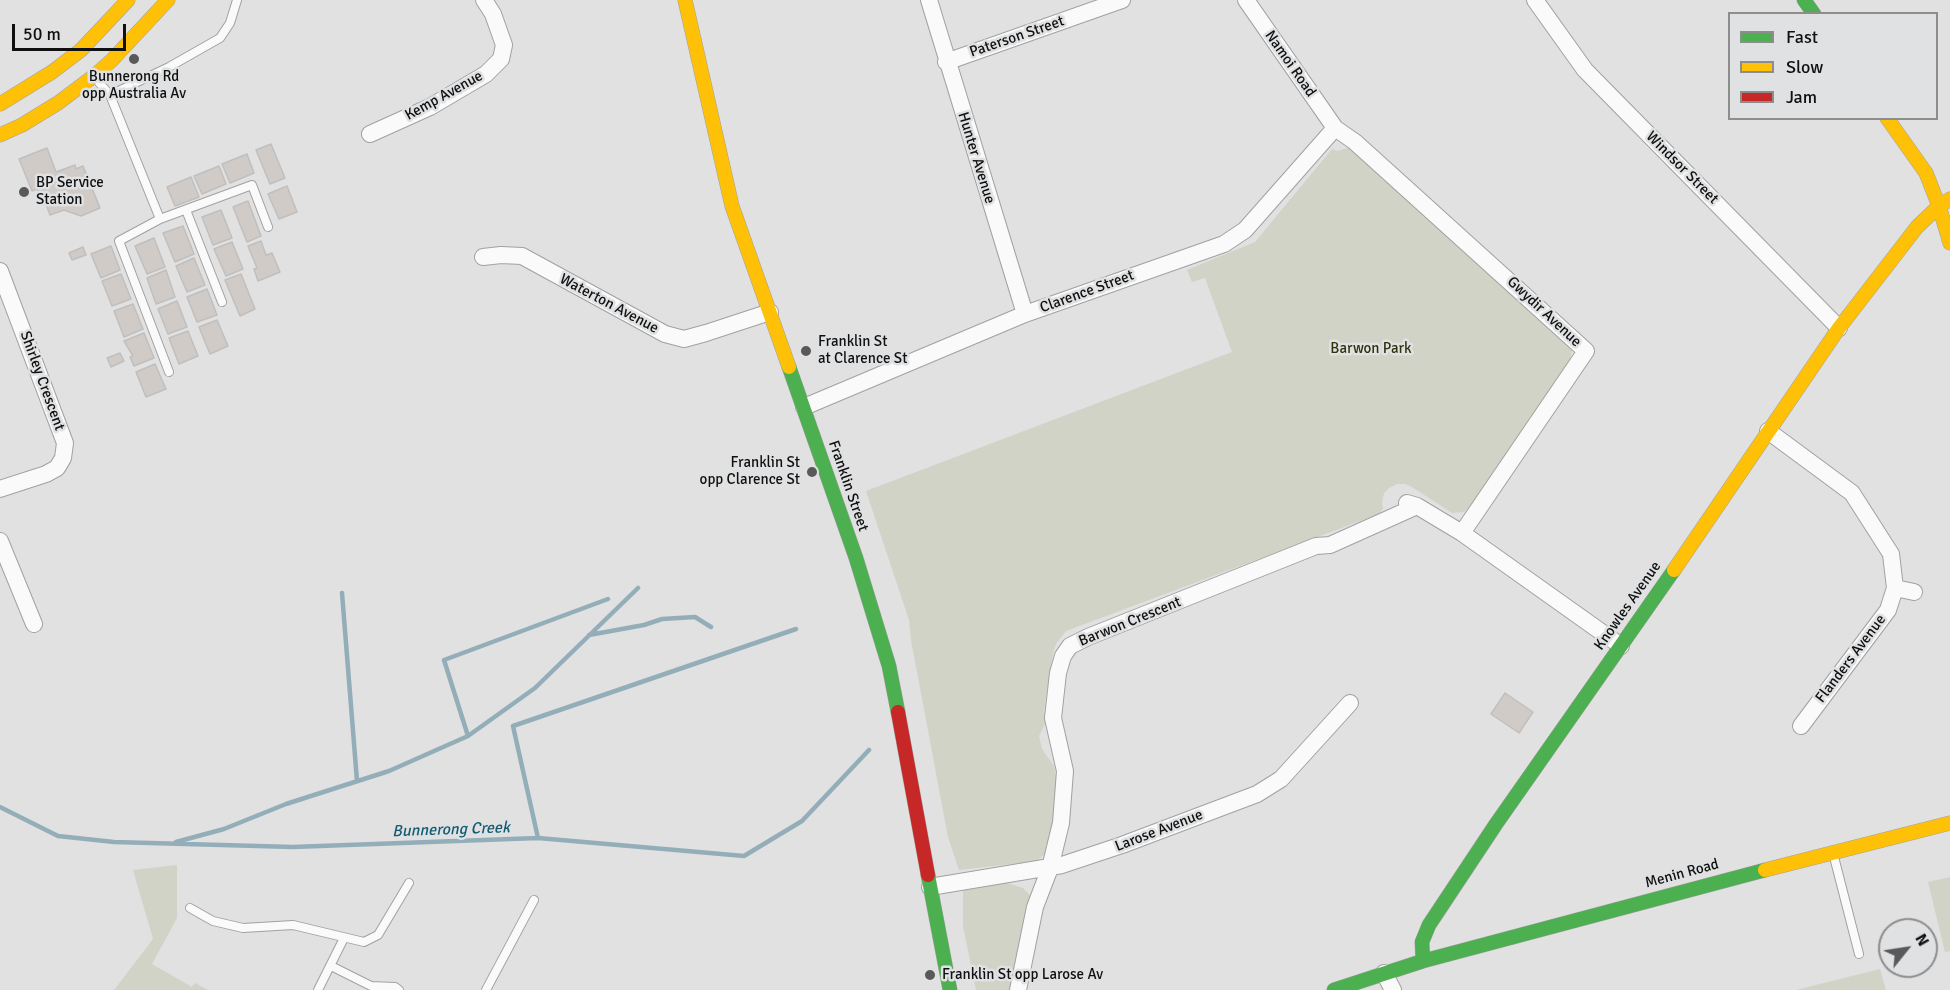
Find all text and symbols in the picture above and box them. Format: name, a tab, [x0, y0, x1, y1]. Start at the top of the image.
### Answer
scale bar	[15, 12, 129, 50]
street label: Paterson Street	[967, 12, 1067, 62]
legend	[1728, 12, 1938, 120]
text: 50 m	[23, 23, 61, 45]
text: Fast	[1786, 26, 1818, 48]
street label: Namoi Road	[1261, 27, 1319, 101]
marker: Bunnerong Rd opp Australia Av	[127, 52, 141, 66]
text: Slow	[1786, 56, 1823, 78]
street label: Kemp Avenue	[402, 67, 486, 125]
place label: Bunnerong Rd opp Australia Av	[82, 68, 186, 103]
text: Jam	[1786, 86, 1817, 108]
street label: Hunter Avenue	[954, 110, 998, 206]
street label: Windsor Street	[1642, 128, 1722, 208]
place label: BP Service Station	[36, 174, 104, 209]
marker: BP Service Station	[17, 185, 31, 199]
street label: Clarence Street	[1037, 267, 1137, 317]
street label: Waterton Avenue	[556, 270, 662, 338]
street label: Gwydir Avenue	[1503, 273, 1585, 351]
street label: Shirley Crescent	[16, 329, 68, 433]
place label: Franklin St at Clarence St	[818, 333, 907, 368]
park label: Barwon Park	[1330, 340, 1412, 358]
marker: Franklin St at Clarence St	[799, 344, 813, 358]
street label: Franklin Street	[824, 438, 872, 534]
place label: Franklin St opp Clarence St	[700, 454, 800, 489]
marker: Franklin St opp Clarence St	[805, 465, 819, 479]
street label: Knowles Avenue	[1591, 558, 1665, 654]
street label: Barwon Crescent	[1076, 593, 1184, 651]
street label: Flanders Avenue	[1812, 611, 1890, 707]
street label: Larose Avenue	[1113, 806, 1205, 856]
water label: Bunnerong Creek	[392, 818, 510, 842]
street label: Menin Road	[1643, 856, 1721, 892]
north arrow	[1878, 918, 1938, 978]
text: N	[1910, 930, 1933, 950]
place label: Franklin St opp Larose Av	[942, 966, 1103, 984]
marker: Franklin St opp Larose Av	[923, 968, 937, 982]

